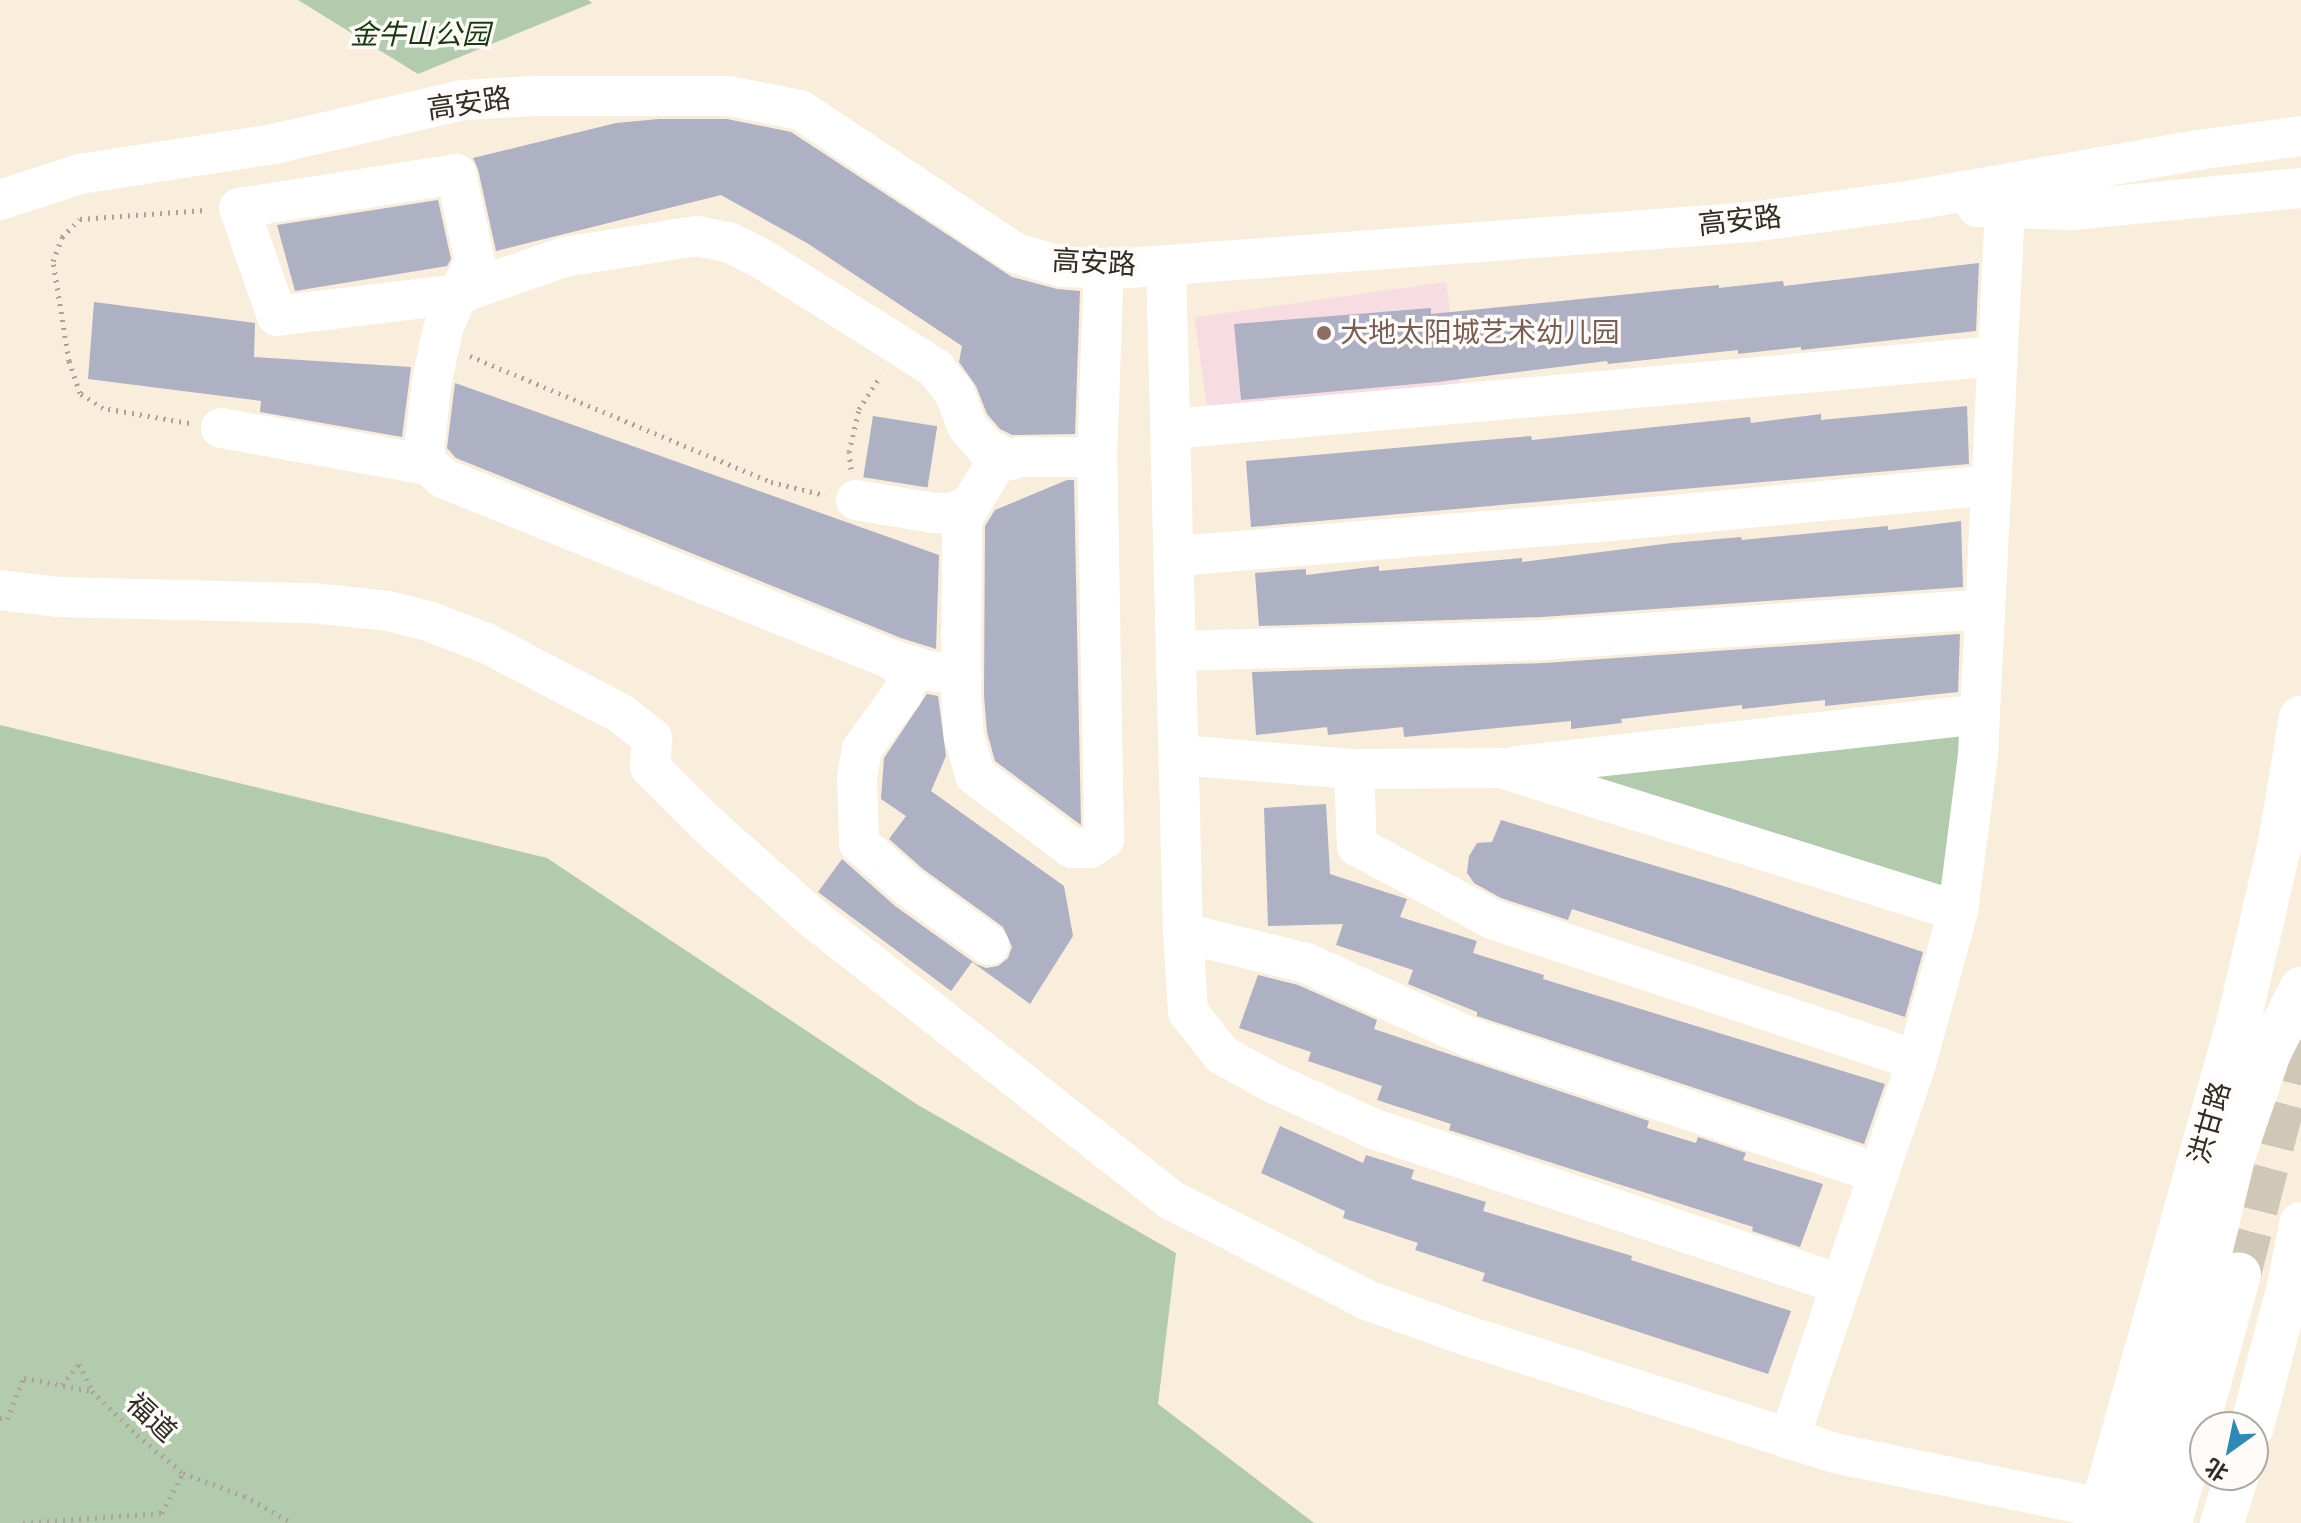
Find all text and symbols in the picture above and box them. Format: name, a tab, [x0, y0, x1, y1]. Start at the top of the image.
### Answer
park label: 金牛山公园	[350, 18, 490, 52]
street label: 高安路	[425, 82, 513, 126]
street label: 高安路	[1696, 200, 1784, 242]
street label: 高安路	[1051, 244, 1137, 282]
place label: 大地太阳城艺术幼儿园	[1340, 316, 1620, 350]
marker: 大地太阳城艺术幼儿园	[1315, 324, 1333, 342]
street label: 洪甘路	[2182, 1078, 2238, 1168]
street label: 福道	[119, 1387, 183, 1449]
north arrow	[2189, 1411, 2269, 1491]
text: 北	[2201, 1453, 2233, 1486]

